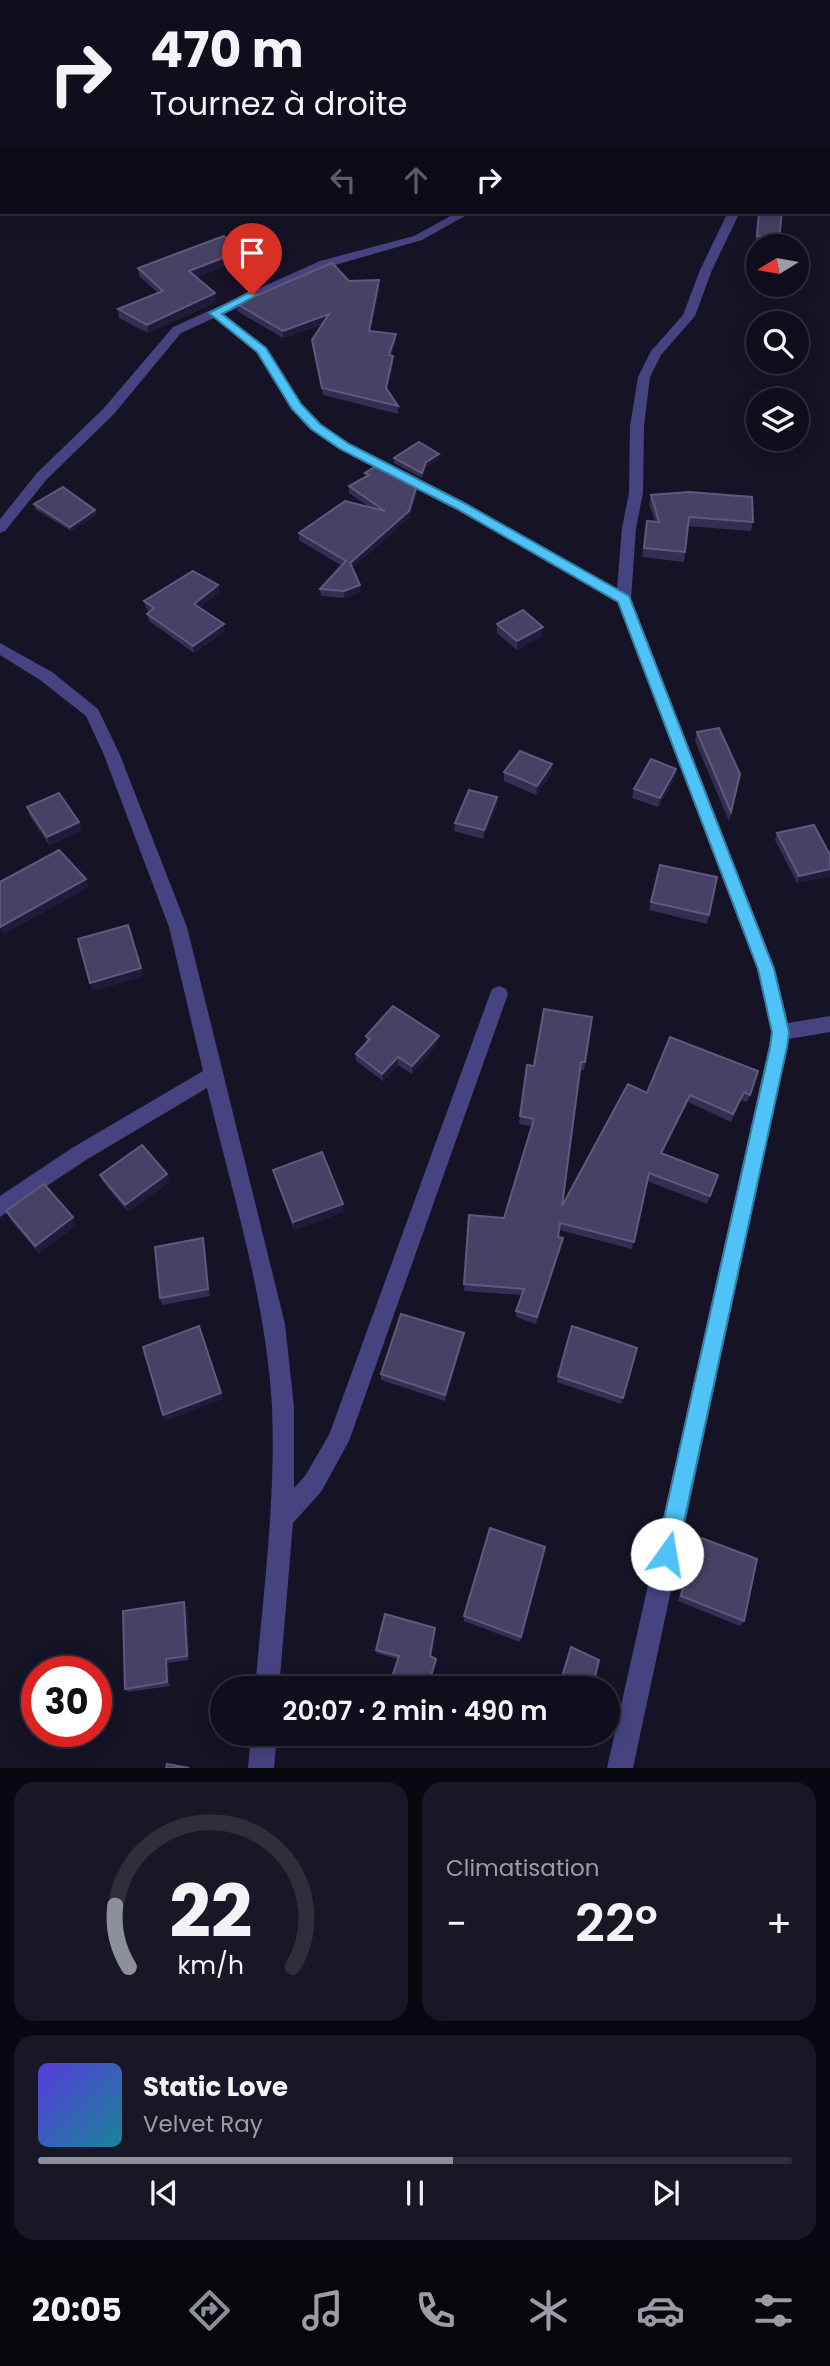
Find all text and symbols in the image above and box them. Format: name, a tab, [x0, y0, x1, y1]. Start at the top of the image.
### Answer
text: 470 m	[150, 16, 304, 84]
icon: right	[35, 28, 126, 119]
text: Tournez à droite	[150, 81, 407, 126]
icon: left	[324, 161, 362, 199]
icon: ahead	[397, 161, 435, 199]
icon: right	[470, 161, 508, 199]
pin	[222, 223, 282, 295]
icon: arrive	[233, 234, 271, 272]
north arrow	[746, 234, 808, 298]
map controls	[746, 234, 809, 451]
button: search	[746, 311, 809, 374]
button: layers	[746, 388, 809, 451]
position arrow	[630, 1517, 704, 1591]
speed limit sign: 30	[21, 1656, 112, 1747]
text: 20:07 · 2 min · 490 m	[283, 1693, 547, 1729]
text: Climatisation	[446, 1852, 599, 1884]
text: 22	[169, 1862, 253, 1963]
text: 22°	[575, 1887, 658, 1960]
text: −	[446, 1897, 467, 1950]
text: +	[766, 1897, 792, 1950]
text: km/h	[178, 1948, 244, 1983]
text: Static Love	[143, 2069, 288, 2105]
text: Velvet Ray	[143, 2108, 263, 2140]
icon: previous	[145, 2174, 183, 2212]
icon: pause	[396, 2174, 434, 2212]
icon: next	[647, 2174, 685, 2212]
icon: directions	[185, 2286, 234, 2335]
icon: music	[298, 2286, 347, 2335]
icon: phone	[411, 2286, 460, 2335]
icon: climate	[524, 2286, 573, 2335]
icon: car	[636, 2286, 685, 2335]
icon: filters	[749, 2286, 798, 2335]
text: 20:05	[32, 2287, 122, 2332]

